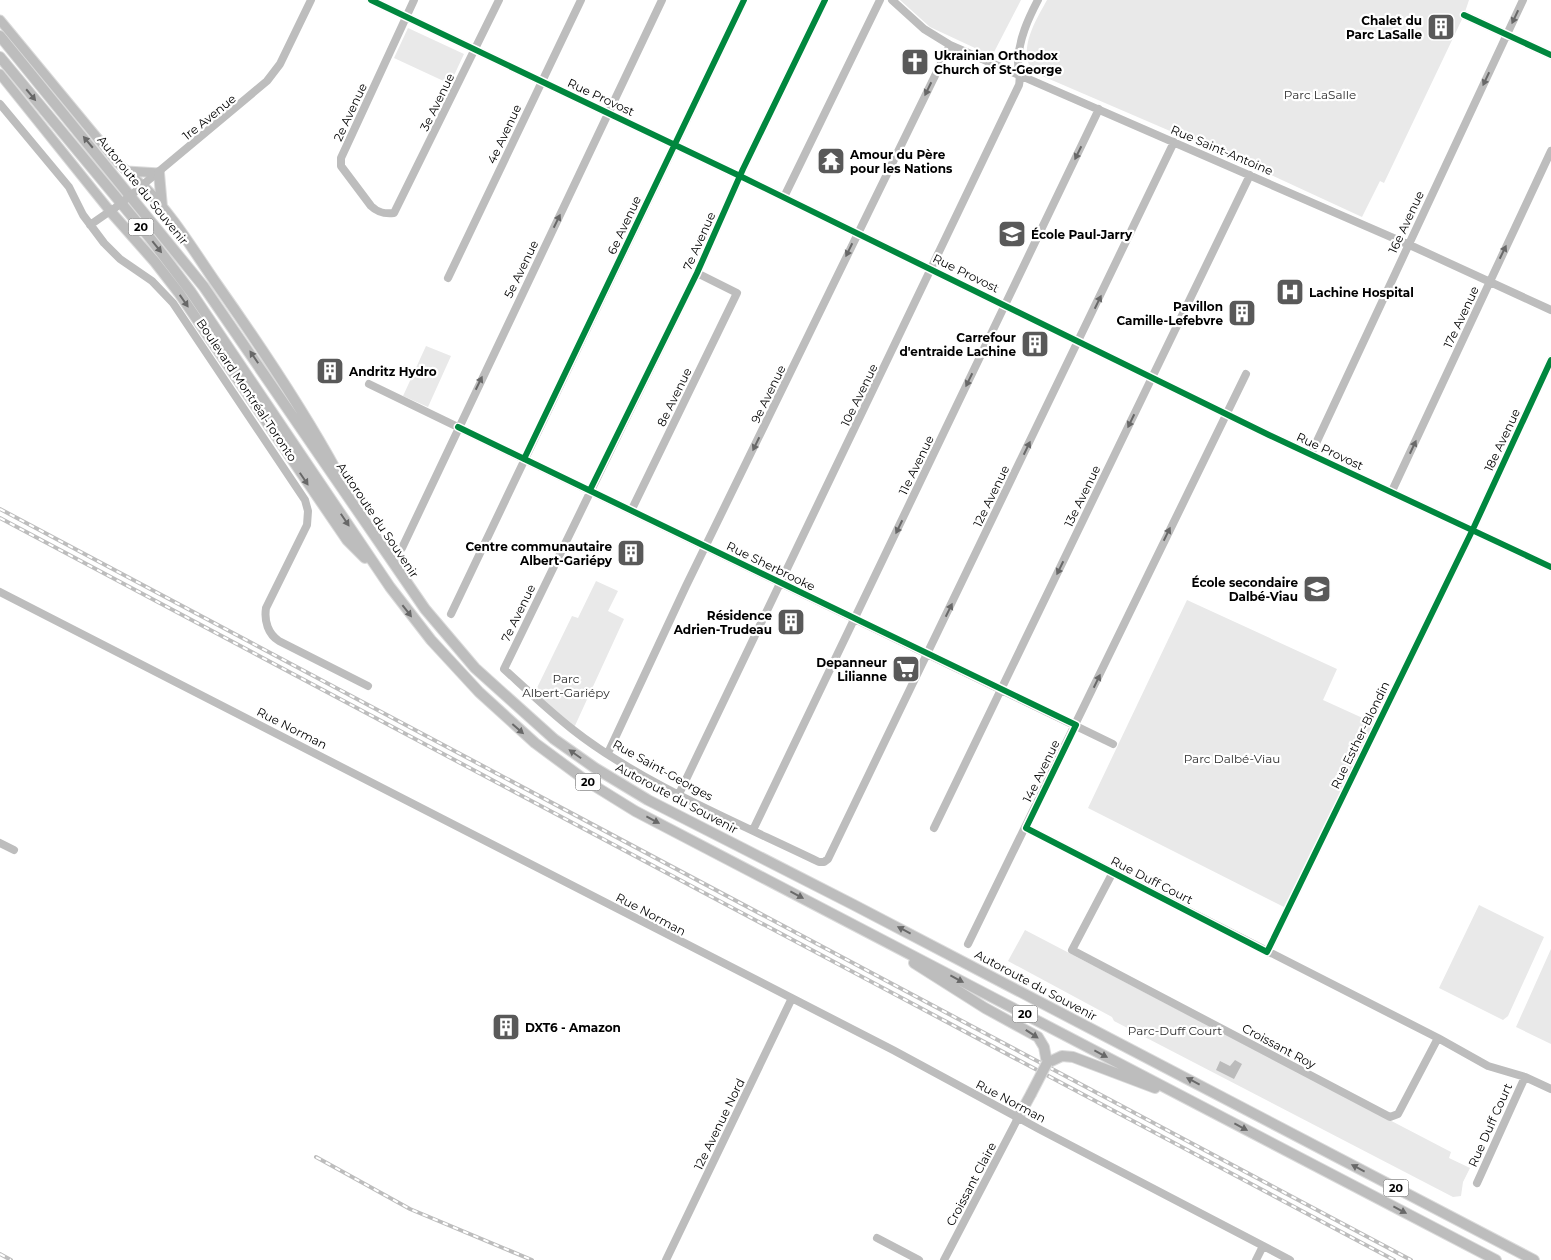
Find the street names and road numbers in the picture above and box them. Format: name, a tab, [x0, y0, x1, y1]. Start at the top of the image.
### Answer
street label: 3e Avenue	[417, 71, 457, 133]
street label: Rue Provost	[565, 75, 637, 119]
street label: 2e Avenue	[330, 81, 370, 143]
street label: 1re Avenue	[179, 91, 239, 143]
street label: 4e Avenue	[484, 102, 524, 166]
street label: Rue Saint-Antoine	[1169, 122, 1275, 178]
street label: Autoroute du Souvenir	[94, 132, 192, 248]
street label: 16e Avenue	[1385, 188, 1427, 256]
street label: 6e Avenue	[604, 193, 644, 257]
street label: 7e Avenue	[680, 210, 718, 272]
road number: 20	[128, 218, 154, 236]
street label: 5e Avenue	[501, 238, 541, 300]
street label: Rue Provost	[930, 250, 1002, 296]
street label: 17e Avenue	[1440, 284, 1482, 350]
street label: Boulevard Montréal-Toronto	[194, 316, 300, 464]
street label: 10e Avenue	[837, 361, 881, 429]
street label: 9e Avenue	[747, 362, 789, 426]
street label: 8e Avenue	[653, 365, 695, 429]
street label: 18e Avenue	[1481, 406, 1523, 474]
street label: Rue Provost	[1294, 429, 1366, 473]
street label: 11e Avenue	[895, 433, 937, 497]
street label: Autoroute du Souvenir	[334, 459, 422, 581]
street label: 12e Avenue	[970, 463, 1012, 529]
street label: 13e Avenue	[1061, 463, 1103, 529]
street label: Rue Sherbrooke	[724, 538, 818, 594]
street label: 7e Avenue	[498, 582, 538, 644]
street label: Rue Esther-Blondin	[1327, 679, 1393, 791]
street label: Rue Norman	[254, 704, 330, 752]
street label: Rue Saint-Georges	[610, 736, 716, 804]
street label: 14e Avenue	[1019, 737, 1063, 805]
street label: Autoroute du Souvenir	[613, 759, 741, 837]
road number: 20	[576, 774, 600, 790]
street label: Rue Duff Court	[1108, 853, 1196, 907]
street label: Rue Norman	[613, 889, 689, 939]
street label: Autoroute du Souvenir	[972, 946, 1100, 1024]
road number: 20	[1012, 1006, 1038, 1022]
street label: Croissant Roy	[1240, 1020, 1319, 1072]
street label: 12e Avenue Nord	[690, 1076, 748, 1172]
street label: Rue Norman	[973, 1076, 1049, 1126]
street label: Rue Duff Court	[1465, 1081, 1515, 1169]
street label: Croissant Claire	[943, 1140, 999, 1228]
road number: 20	[1384, 1180, 1408, 1196]

